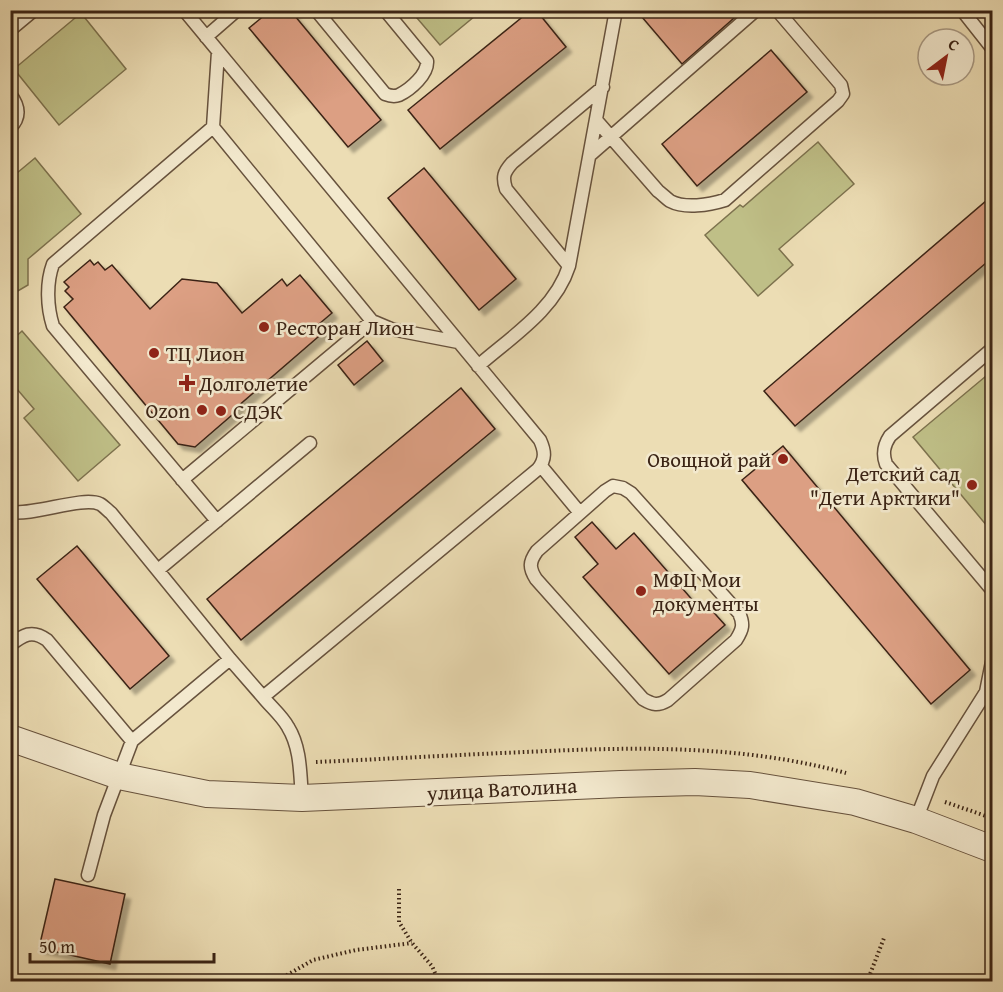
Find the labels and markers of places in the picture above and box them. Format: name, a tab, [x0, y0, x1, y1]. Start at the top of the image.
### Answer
place label: Ресторан Лион	[276, 312, 414, 343]
marker: Ресторан Лион	[257, 320, 271, 334]
place label: ТЦ Лион	[166, 338, 245, 369]
marker: ТЦ Лион	[147, 346, 161, 360]
place label: Долголетие	[198, 368, 308, 399]
marker: Долголетие	[180, 376, 194, 390]
place label: Ozon	[146, 395, 190, 426]
place label: СДЭК	[233, 396, 283, 427]
marker: Ozon	[195, 403, 209, 417]
marker: СДЭК	[214, 404, 228, 418]
place label: Овощной рай	[647, 444, 771, 475]
marker: Овощной рай	[776, 452, 790, 466]
place label: Детский сад "Дети Арктики"	[810, 458, 961, 513]
marker: Детский сад "Дети Арктики"	[965, 478, 979, 492]
place label: МФЦ Мои документы	[653, 564, 759, 619]
marker: МФЦ Мои документы	[634, 584, 648, 598]

